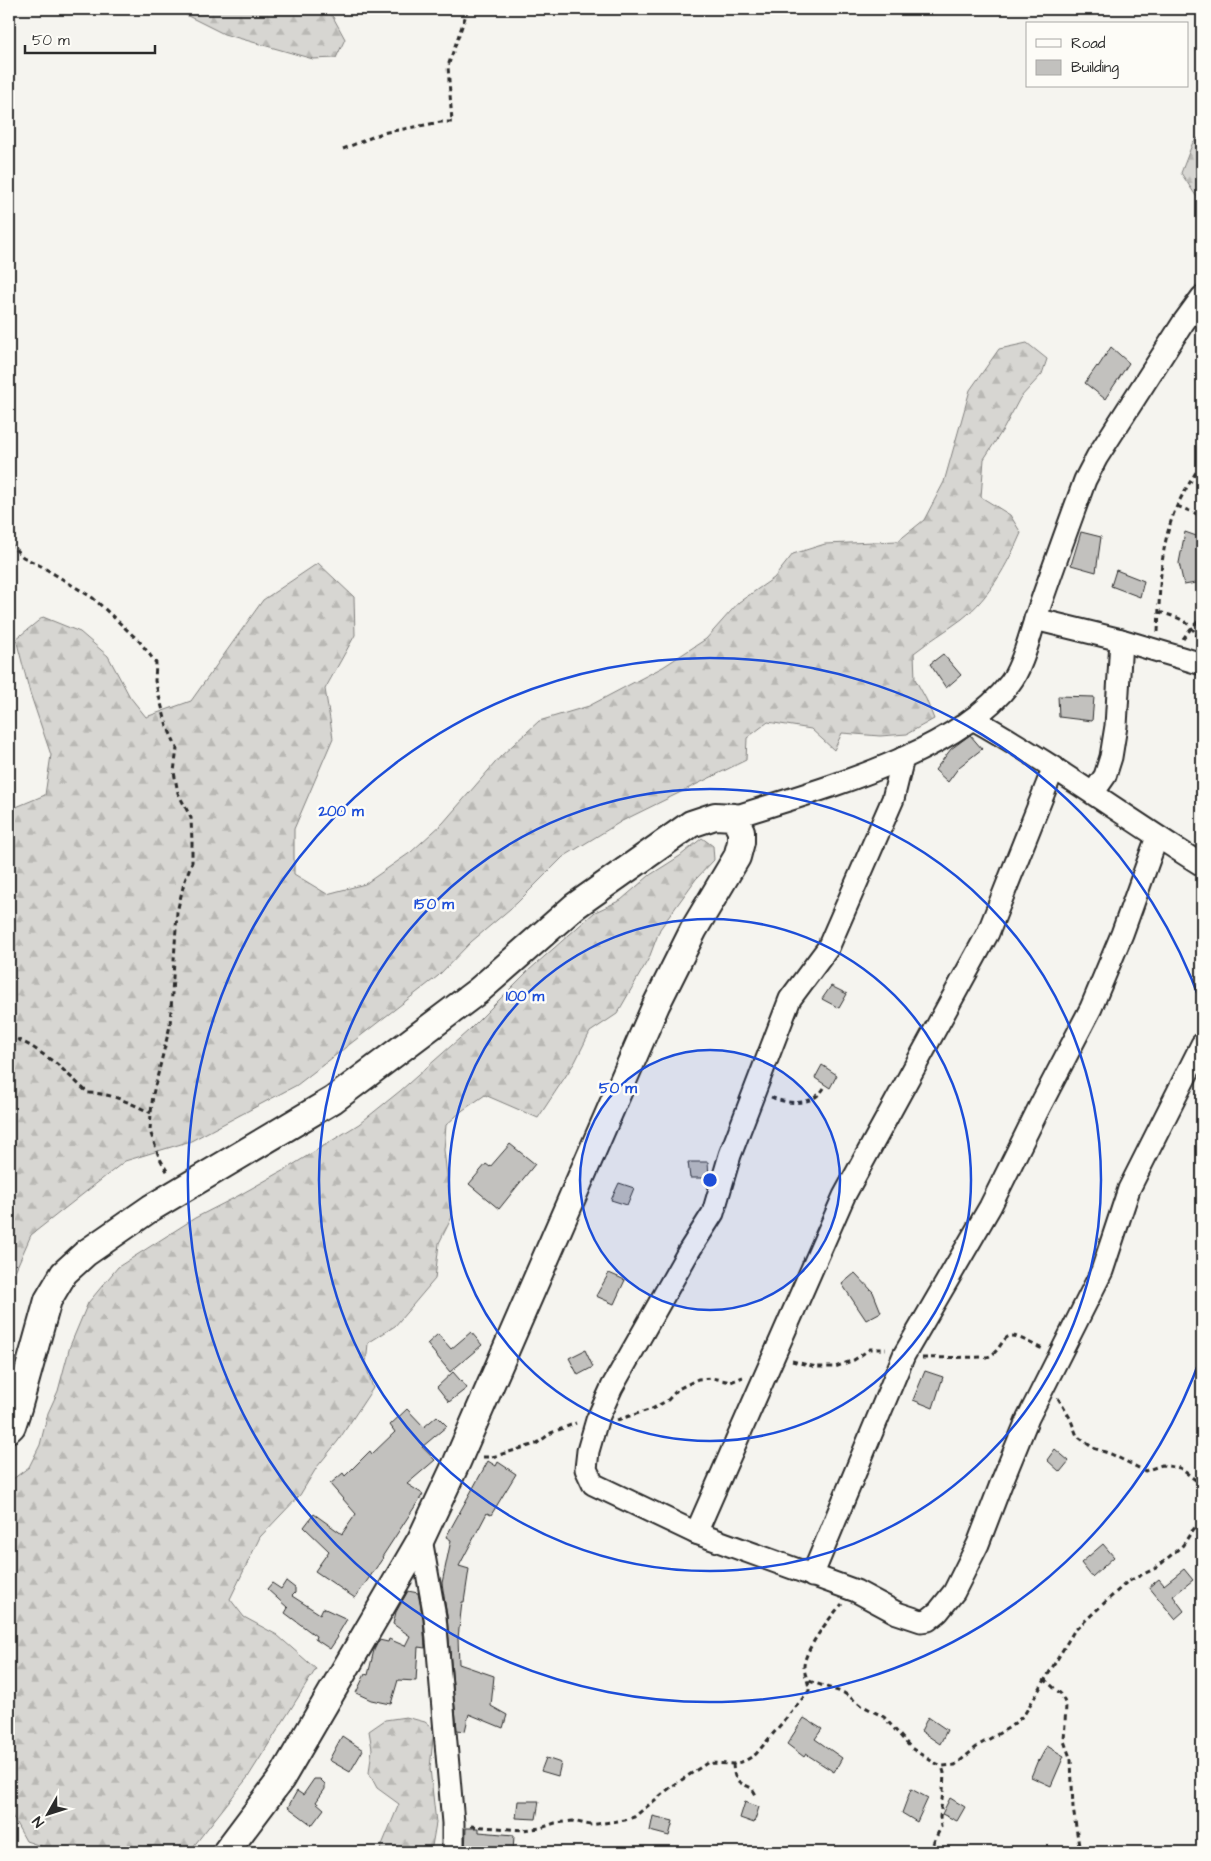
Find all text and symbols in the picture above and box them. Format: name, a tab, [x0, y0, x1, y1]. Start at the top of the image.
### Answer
scale bar	[25, 22, 155, 54]
legend	[1026, 22, 1188, 88]
text: 50 m	[32, 30, 70, 51]
text: Road	[1071, 33, 1106, 54]
text: Building	[1071, 57, 1119, 79]
text: 200 m	[317, 801, 364, 822]
text: 150 m	[414, 894, 454, 915]
text: 100 m	[506, 986, 545, 1007]
text: 50 m	[599, 1078, 637, 1099]
centre of rings	[701, 1171, 719, 1189]
north arrow	[22, 1788, 72, 1838]
text: N	[28, 1812, 49, 1831]

